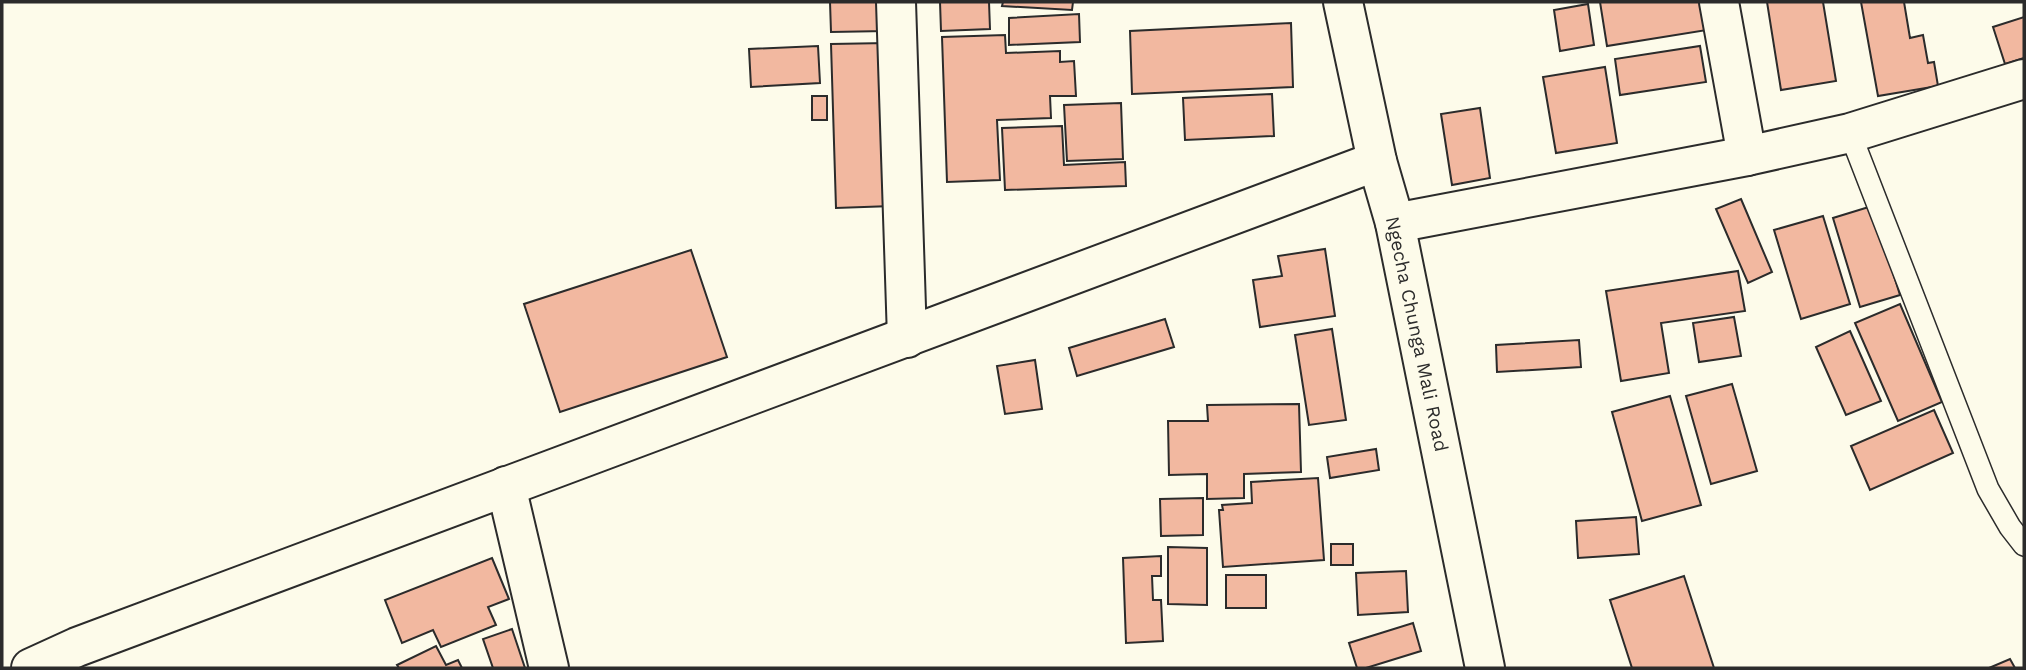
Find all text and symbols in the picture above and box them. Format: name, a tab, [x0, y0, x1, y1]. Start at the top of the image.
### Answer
street label: Ngecha Chunga Mali Road	[1381, 214, 1453, 454]

